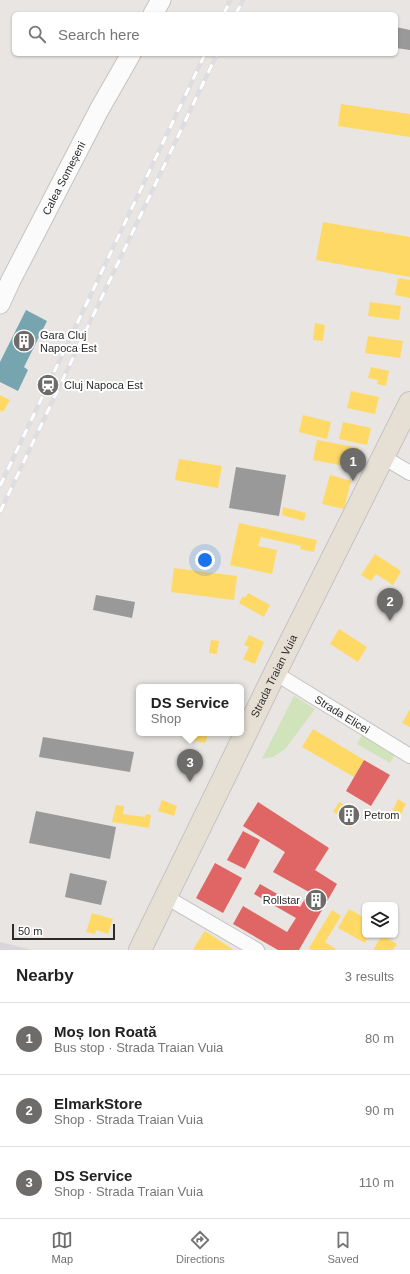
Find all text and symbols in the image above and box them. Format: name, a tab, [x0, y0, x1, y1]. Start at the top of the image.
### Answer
search box	[12, 12, 398, 56]
icon: search	[26, 23, 48, 45]
text: Search here	[58, 26, 140, 43]
street label: Calea Someșeni	[40, 140, 88, 217]
building icon: Gara Cluj Napoca Est	[11, 328, 37, 354]
place label: Gara Cluj Napoca Est	[40, 329, 97, 354]
station icon: Cluj Napoca Est	[35, 372, 61, 398]
place label: Cluj Napoca Est	[64, 379, 143, 391]
pin: 1	[340, 448, 366, 481]
your location	[195, 550, 215, 570]
pin: 2	[377, 588, 403, 621]
street label: Strada Traian Vuia	[248, 632, 300, 719]
popup	[136, 684, 244, 736]
street label: Strada Elicei	[313, 693, 372, 736]
text: DS Service	[151, 694, 229, 711]
text: Shop	[151, 711, 181, 726]
pin: 3	[177, 749, 203, 782]
building icon: Petrom	[336, 802, 362, 828]
place label: Petrom	[364, 809, 399, 821]
building icon: Rollstar	[303, 887, 329, 913]
place label: Rollstar	[263, 894, 300, 906]
map controls	[362, 902, 398, 938]
button: layers	[362, 902, 398, 938]
scale bar	[12, 922, 115, 941]
text: 50 m	[18, 925, 42, 937]
text: Nearby	[16, 966, 74, 985]
text: 3 results	[345, 969, 394, 984]
text: Moș Ion Roată	[54, 1023, 157, 1040]
text: 1	[25, 1031, 33, 1046]
text: 80 m	[365, 1031, 394, 1046]
text: Bus stop · Strada Traian Vuia	[54, 1040, 223, 1055]
text: ElmarkStore	[54, 1095, 142, 1112]
text: 2	[25, 1103, 33, 1118]
text: 90 m	[365, 1103, 394, 1118]
text: Shop · Strada Traian Vuia	[54, 1112, 203, 1127]
text: DS Service	[54, 1167, 132, 1184]
text: 3	[25, 1175, 33, 1190]
text: 110 m	[359, 1175, 394, 1190]
text: Shop · Strada Traian Vuia	[54, 1184, 203, 1199]
tab: Map	[51, 1229, 73, 1265]
tab: Directions	[176, 1229, 225, 1265]
tab: Saved	[327, 1229, 359, 1265]

